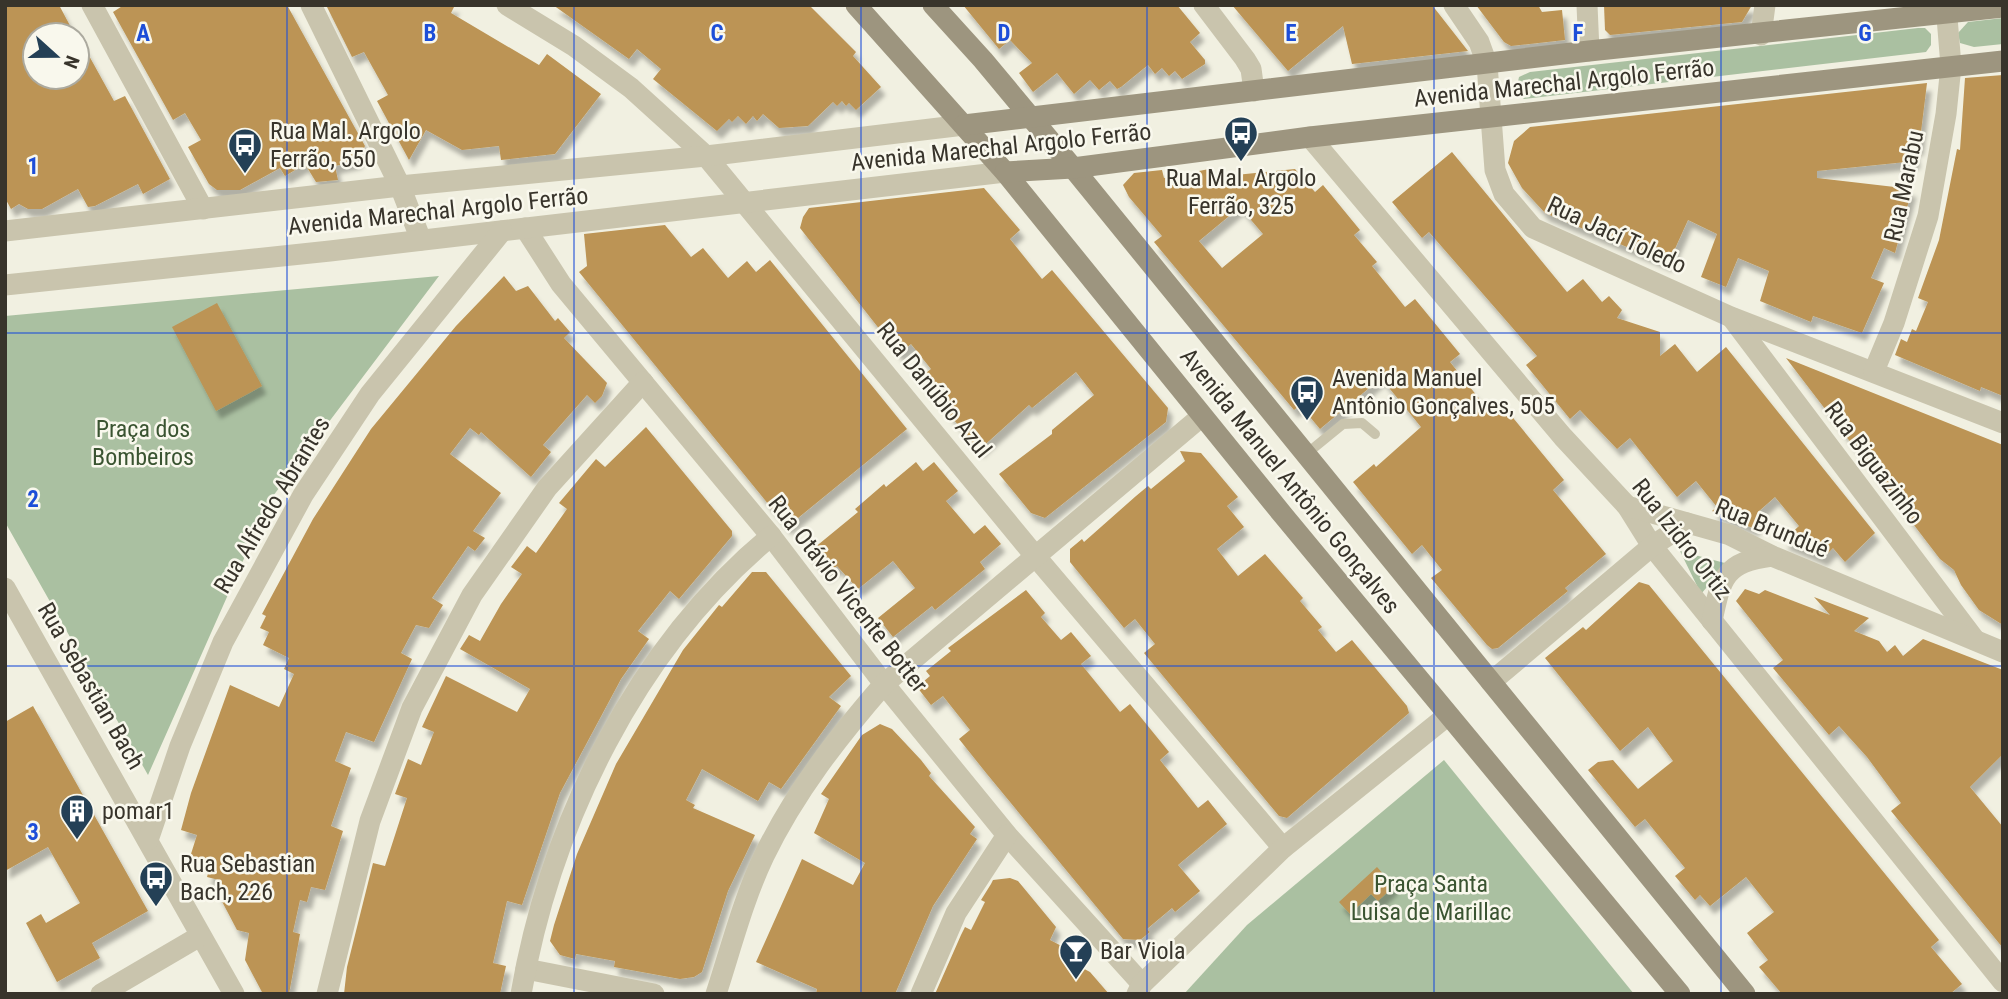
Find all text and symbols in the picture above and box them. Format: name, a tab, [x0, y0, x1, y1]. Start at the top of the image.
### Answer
text: A	[136, 20, 150, 47]
text: B	[424, 20, 436, 47]
text: C	[710, 20, 724, 47]
text: D	[998, 20, 1011, 47]
text: E	[1285, 20, 1297, 47]
text: F	[1573, 20, 1584, 47]
text: G	[1858, 20, 1872, 47]
north arrow	[21, 21, 91, 91]
text: N	[59, 52, 84, 71]
street label: Avenida Marechal Argolo Ferrão	[1412, 53, 1716, 113]
bus stop icon: Rua Mal. Argolo Ferrão, 325	[1222, 114, 1260, 163]
place label: Rua Mal. Argolo Ferrão, 550	[270, 117, 421, 173]
street label: Avenida Marechal Argolo Ferrão	[849, 117, 1153, 177]
bus stop icon: Rua Mal. Argolo Ferrão, 550	[226, 126, 264, 175]
street label: Rua Marabu	[1879, 128, 1929, 244]
text: 1	[27, 153, 39, 180]
place label: Rua Mal. Argolo Ferrão, 325	[1166, 164, 1316, 220]
street label: Avenida Marechal Argolo Ferrão	[286, 181, 590, 241]
street label: Rua Jací Toledo	[1543, 191, 1691, 279]
street label: Rua Danúbio Azul	[871, 317, 997, 463]
street label: Avenida Manuel Antônio Gonçalves	[1174, 343, 1406, 619]
place label: Avenida Manuel Antônio Gonçalves, 505	[1332, 364, 1555, 420]
bus stop icon: Avenida Manuel Antônio Gonçalves, 505	[1288, 373, 1326, 422]
street label: Rua Biguazinho	[1819, 396, 1929, 530]
street label: Rua Alfredo Abrantes	[208, 412, 336, 598]
park label: Praça dos Bombeiros	[92, 415, 194, 471]
street label: Rua Izidro Ortiz	[1626, 473, 1738, 605]
text: 2	[27, 486, 39, 513]
street label: Rua Otávio Vicente Botter	[762, 490, 934, 698]
street label: Rua Brundué	[1711, 493, 1833, 563]
street label: Rua Sebastian Bach	[32, 598, 150, 774]
building icon: pomar1	[58, 792, 96, 841]
place label: pomar1	[102, 797, 175, 825]
text: 3	[27, 819, 39, 846]
place label: Rua Sebastian Bach, 226	[180, 850, 315, 906]
bus stop icon: Rua Sebastian Bach, 226	[137, 859, 175, 908]
park label: Praça Santa Luisa de Marillac	[1351, 870, 1511, 926]
bar icon: Bar Viola	[1057, 932, 1095, 981]
place label: Bar Viola	[1100, 937, 1185, 965]

